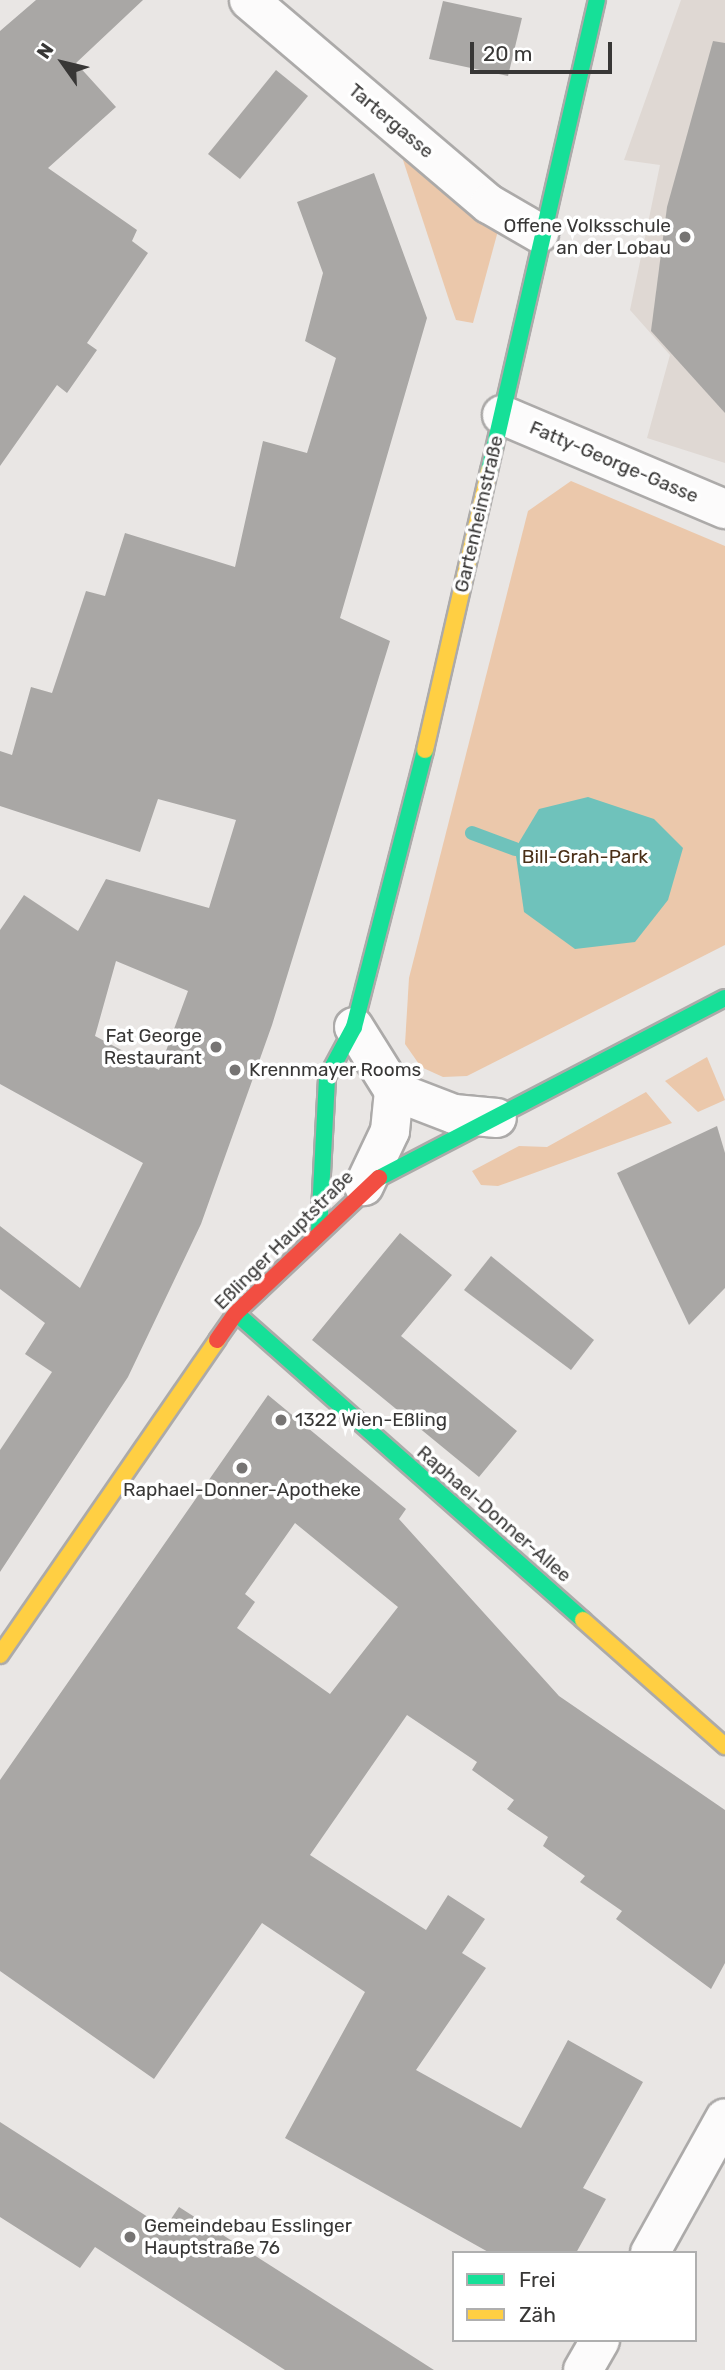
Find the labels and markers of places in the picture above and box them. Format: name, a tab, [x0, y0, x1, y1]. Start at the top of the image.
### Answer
place label: Offene Volksschule an der Lobau	[503, 215, 671, 259]
marker: Offene Volksschule an der Lobau	[677, 229, 693, 245]
place label: Fat George Restaurant	[104, 1025, 202, 1069]
marker: Fat George Restaurant	[208, 1039, 224, 1055]
place label: Krennmayer Rooms	[249, 1059, 422, 1081]
marker: Krennmayer Rooms	[227, 1062, 243, 1078]
place label: 1322 Wien-Eßling	[295, 1409, 447, 1431]
marker: 1322 Wien-Eßling	[273, 1412, 289, 1428]
marker: Raphael-Donner-Apotheke	[234, 1460, 250, 1476]
place label: Raphael-Donner-Apotheke	[123, 1479, 361, 1501]
place label: Gemeindebau Esslinger Hauptstraße 76	[144, 2215, 352, 2259]
marker: Gemeindebau Esslinger Hauptstraße 76	[122, 2229, 138, 2245]

